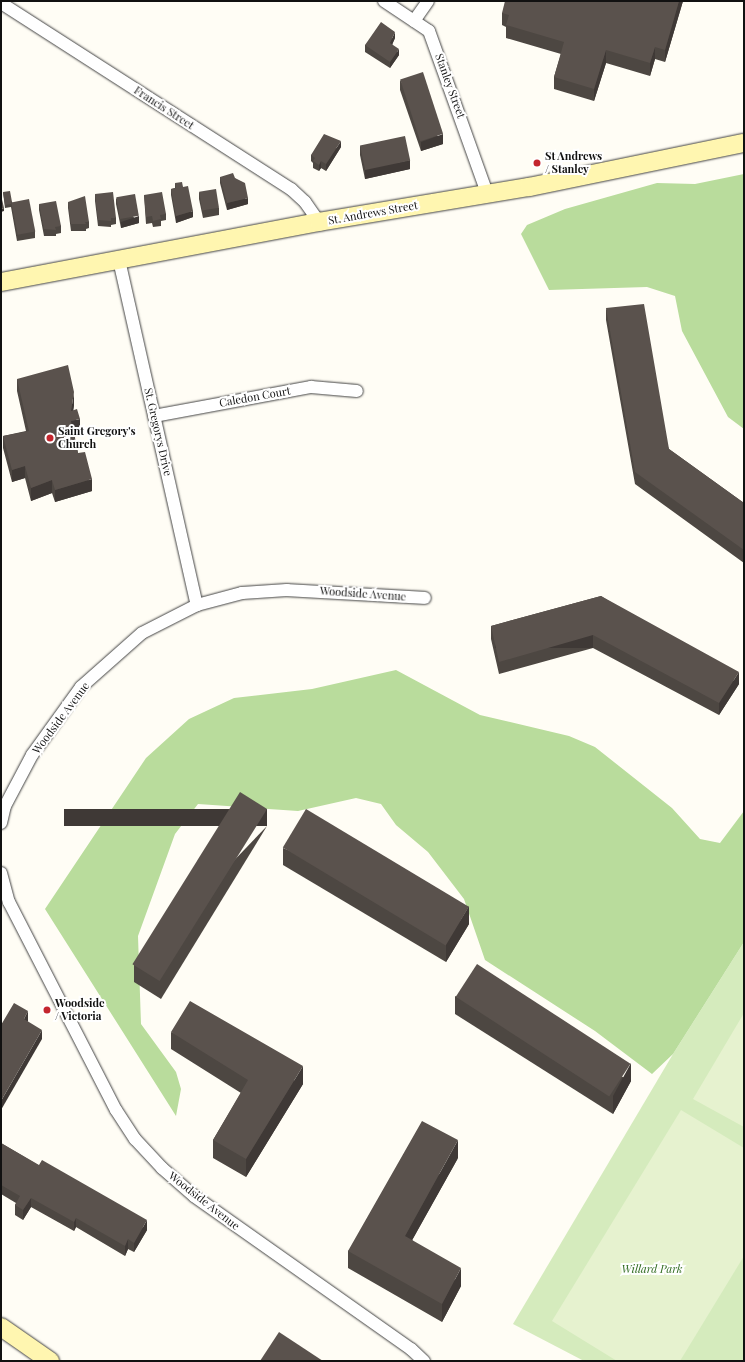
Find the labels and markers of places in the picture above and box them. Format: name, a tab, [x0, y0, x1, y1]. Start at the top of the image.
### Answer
place label: St Andrews / Stanley	[545, 150, 603, 176]
marker: St Andrews / Stanley	[532, 158, 542, 168]
place label: Saint Gregory's Church	[58, 425, 136, 451]
marker: Saint Gregory's Church	[45, 433, 55, 443]
place label: Woodside / Victoria	[55, 997, 105, 1023]
marker: Woodside / Victoria	[42, 1005, 52, 1015]

